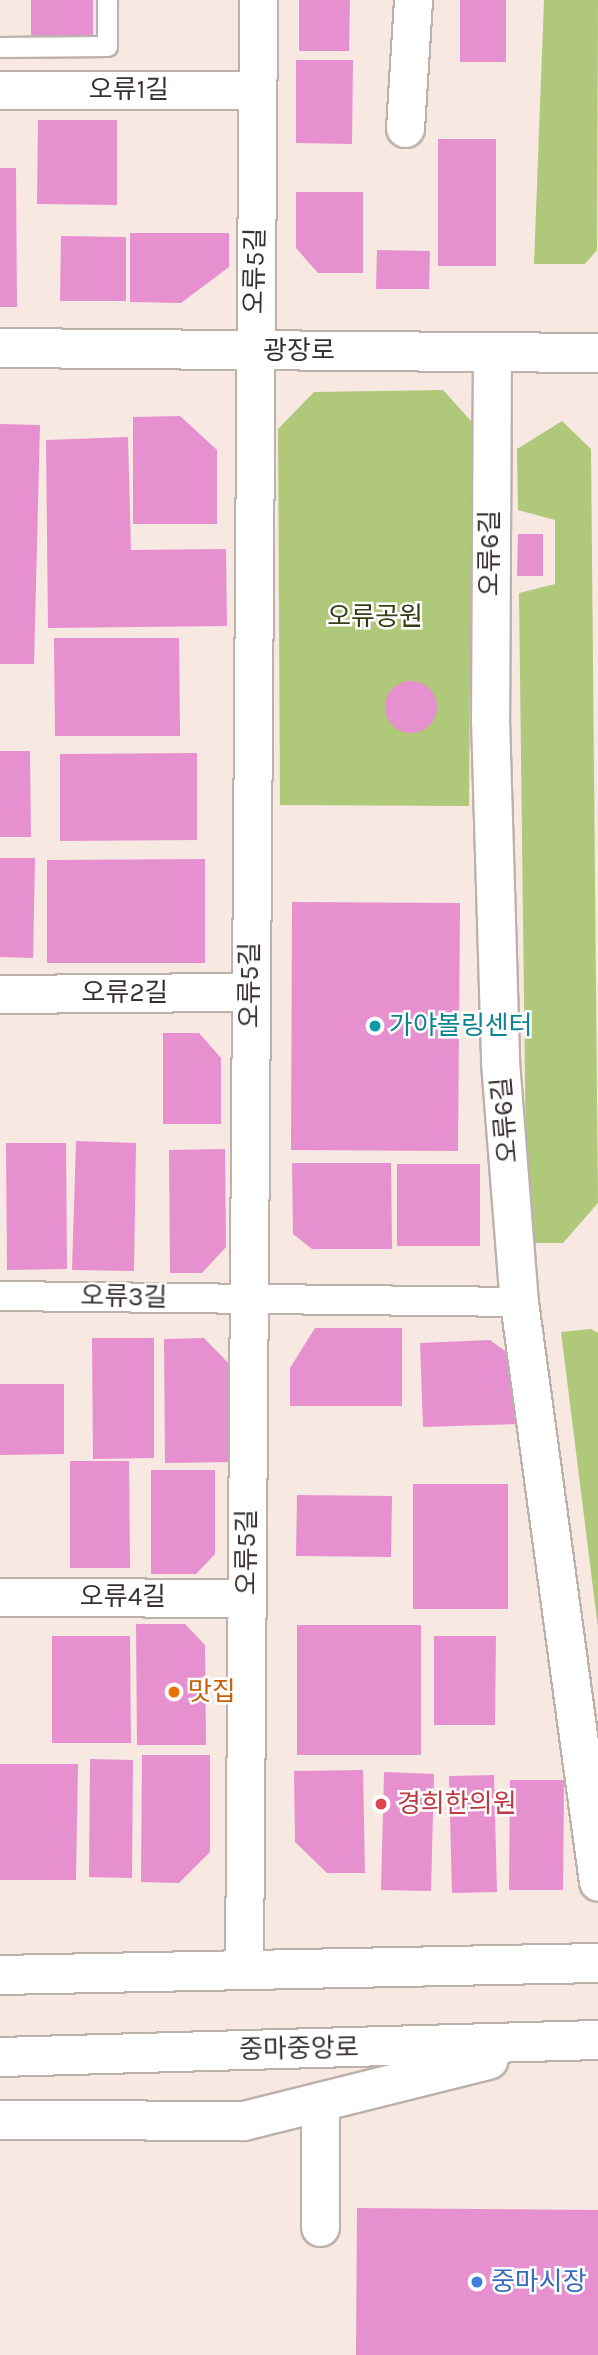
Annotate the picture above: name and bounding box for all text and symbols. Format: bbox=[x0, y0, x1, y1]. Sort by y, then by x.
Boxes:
street label: 오류1길 bbox=[89, 74, 169, 106]
street label: 오류5길 bbox=[239, 228, 271, 314]
street label: 광장로 bbox=[263, 335, 335, 367]
street label: 오류6길 bbox=[474, 510, 506, 596]
park label: 오류공원 bbox=[327, 601, 423, 633]
street label: 오류5길 bbox=[234, 942, 266, 1028]
street label: 오류2길 bbox=[82, 977, 168, 1009]
place label: 가야볼링센터 bbox=[389, 1010, 533, 1042]
marker: 가야볼링센터 bbox=[367, 1018, 383, 1034]
street label: 오류6길 bbox=[486, 1075, 524, 1165]
street label: 오류3길 bbox=[80, 1281, 168, 1313]
street label: 오류5길 bbox=[231, 1509, 263, 1595]
street label: 오류4길 bbox=[80, 1581, 166, 1613]
place label: 맛집 bbox=[188, 1676, 236, 1708]
marker: 맛집 bbox=[166, 1684, 182, 1700]
place label: 경희한의원 bbox=[397, 1788, 517, 1820]
marker: 경희한의원 bbox=[371, 1794, 391, 1814]
street label: 중마중앙로 bbox=[239, 2032, 359, 2066]
place label: 중마시장 bbox=[491, 2266, 587, 2298]
marker: 중마시장 bbox=[469, 2274, 485, 2290]

